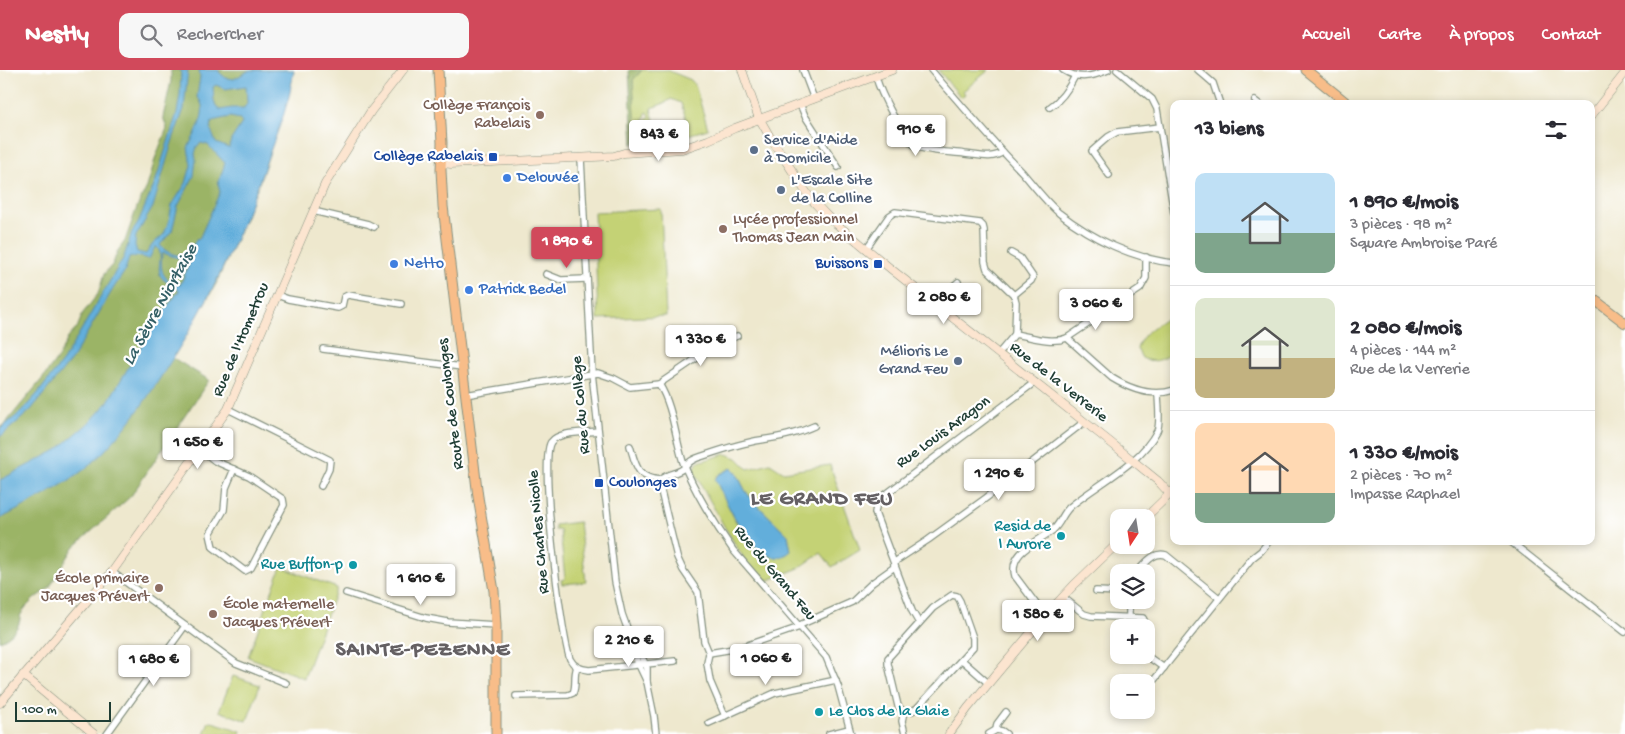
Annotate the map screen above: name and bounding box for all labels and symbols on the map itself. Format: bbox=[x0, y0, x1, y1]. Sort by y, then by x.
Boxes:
place label: Collège François Rabelais bbox=[423, 97, 531, 134]
marker: Collège François Rabelais bbox=[534, 109, 546, 121]
pin: 910 € bbox=[881, 114, 951, 157]
pin: 843 € bbox=[624, 119, 694, 162]
place label: Service d'Aide à Domicile bbox=[764, 132, 858, 169]
marker: Service d'Aide à Domicile bbox=[748, 144, 760, 156]
place label: Collège Rabelais bbox=[374, 148, 484, 167]
marker: Collège Rabelais bbox=[487, 151, 499, 163]
place label: Delouvée bbox=[516, 169, 579, 188]
marker: Delouvée bbox=[501, 172, 513, 184]
place label: L'Escale Site de la Colline bbox=[791, 172, 873, 209]
marker: L'Escale Site de la Colline bbox=[775, 184, 787, 196]
place label: Lycée professionnel Thomas Jean Main bbox=[732, 211, 858, 248]
marker: Lycée professionnel Thomas Jean Main bbox=[717, 223, 729, 235]
pin: 1 890 € bbox=[521, 226, 613, 269]
water label: La Sèvre Niortaise bbox=[119, 240, 203, 369]
place label: Netto bbox=[404, 255, 444, 274]
place label: Buissons bbox=[814, 255, 869, 274]
marker: Netto bbox=[388, 258, 400, 270]
marker: Buissons bbox=[872, 258, 884, 270]
street label: Rue de l'Hometrou bbox=[209, 280, 275, 400]
place label: Patrick Bedel bbox=[478, 281, 566, 300]
pin: 2 080 € bbox=[898, 282, 990, 325]
marker: Patrick Bedel bbox=[463, 284, 475, 296]
pin: 3 060 € bbox=[1050, 288, 1142, 331]
pin: 1 330 € bbox=[655, 324, 747, 367]
street label: Route de Coulonges bbox=[434, 337, 469, 470]
street label: Rue de la Verrerie bbox=[1005, 339, 1112, 428]
place label: Mélioris Le Grand Feu bbox=[879, 343, 949, 380]
street label: Rue du Collège bbox=[568, 354, 596, 455]
marker: Mélioris Le Grand Feu bbox=[952, 355, 964, 367]
street label: Rue Louis Aragon bbox=[893, 392, 995, 474]
pin: 1 650 € bbox=[152, 428, 244, 470]
pin: 1 290 € bbox=[953, 458, 1045, 501]
street label: Rue Charles Nicolle bbox=[525, 469, 555, 595]
place label: Coulonges bbox=[609, 474, 677, 493]
marker: Coulonges bbox=[593, 477, 605, 489]
district label: LE GRAND FEU bbox=[751, 488, 893, 513]
north arrow bbox=[1110, 509, 1155, 554]
place label: Resid de l Aurore bbox=[994, 518, 1052, 555]
street label: Rue du Grand Feu bbox=[729, 523, 820, 626]
marker: Resid de l Aurore bbox=[1055, 530, 1067, 542]
place label: Rue Buffon-p bbox=[261, 556, 343, 575]
marker: Rue Buffon-p bbox=[347, 559, 359, 571]
pin: 1 610 € bbox=[375, 564, 467, 606]
place label: École primaire Jacques Prévert bbox=[41, 570, 150, 607]
marker: École primaire Jacques Prévert bbox=[153, 582, 165, 594]
place label: École maternelle Jacques Prévert bbox=[223, 596, 335, 633]
pin: 1 580 € bbox=[992, 600, 1084, 642]
marker: École maternelle Jacques Prévert bbox=[207, 608, 219, 620]
pin: 2 210 € bbox=[583, 626, 675, 668]
district label: SAINTE-PEZENNE bbox=[336, 639, 511, 664]
pin: 1 680 € bbox=[108, 644, 200, 687]
pin: 1 060 € bbox=[720, 644, 812, 686]
scale bar bbox=[15, 699, 111, 722]
place label: Le Clos de la Glaie bbox=[829, 703, 950, 722]
marker: Le Clos de la Glaie bbox=[813, 706, 825, 718]

